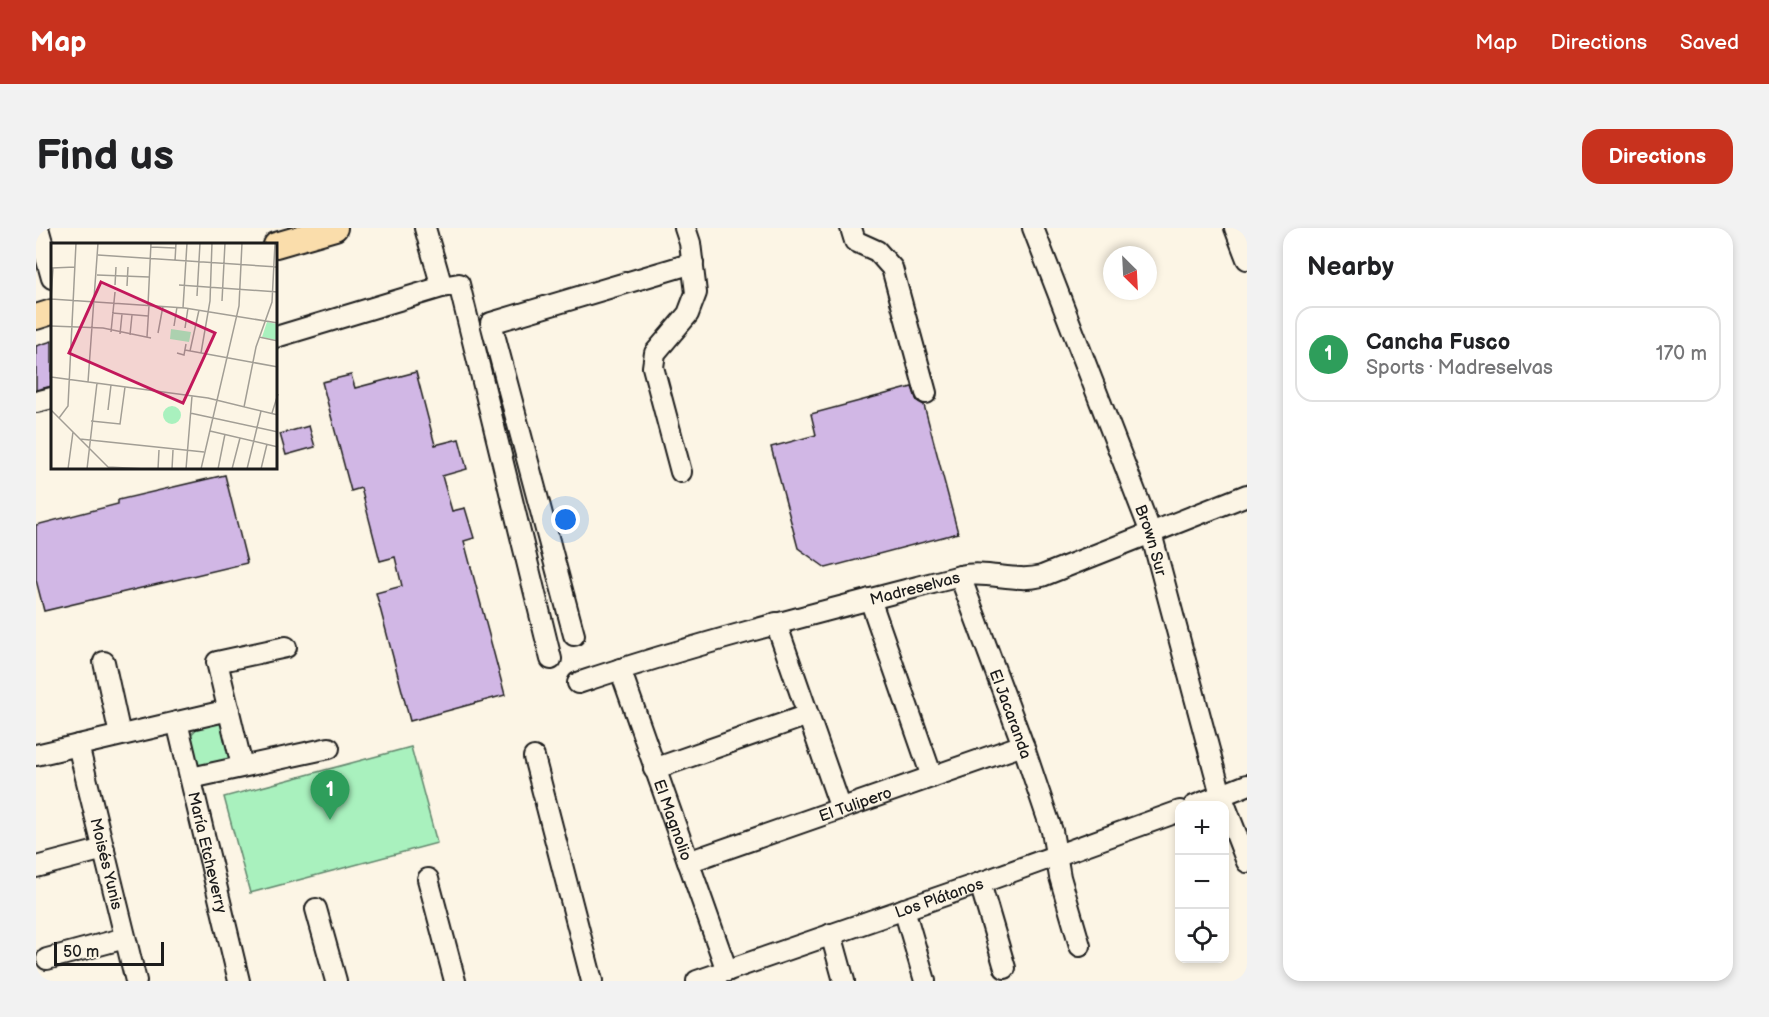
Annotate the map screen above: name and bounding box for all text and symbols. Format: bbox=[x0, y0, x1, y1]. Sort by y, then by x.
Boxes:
text: Map bbox=[30, 26, 86, 59]
text: Map bbox=[1475, 30, 1518, 55]
text: Directions bbox=[1551, 30, 1647, 55]
text: Saved bbox=[1680, 30, 1739, 55]
button: Directions bbox=[1582, 129, 1733, 184]
text: Find us bbox=[36, 131, 174, 182]
inset map bbox=[51, 243, 278, 470]
north arrow bbox=[1103, 246, 1157, 300]
text: Nearby bbox=[1307, 252, 1394, 283]
text: Cancha Fusco bbox=[1366, 329, 1510, 356]
text: 1 bbox=[1324, 342, 1333, 366]
text: 170 m bbox=[1656, 342, 1707, 366]
text: Sports · Madreselvas bbox=[1366, 356, 1553, 380]
street label: Brown Sur bbox=[1130, 502, 1170, 578]
your location bbox=[551, 505, 580, 534]
street label: Madreselvas bbox=[868, 568, 962, 610]
street label: El Jacaranda bbox=[985, 667, 1035, 761]
pin: 1 bbox=[310, 770, 350, 820]
street label: El Magnolio bbox=[649, 777, 695, 864]
street label: El Tulipero bbox=[817, 784, 895, 827]
street label: María Etcheverry bbox=[183, 790, 231, 916]
map controls bbox=[1175, 801, 1229, 963]
button: + bbox=[1175, 801, 1229, 855]
street label: Moisés Yunis bbox=[85, 816, 126, 912]
button: − bbox=[1175, 855, 1229, 909]
street label: Los Plátanos bbox=[893, 875, 986, 923]
button: locate bbox=[1175, 909, 1229, 963]
scale bar bbox=[54, 939, 164, 966]
text: 50 m bbox=[63, 943, 99, 962]

